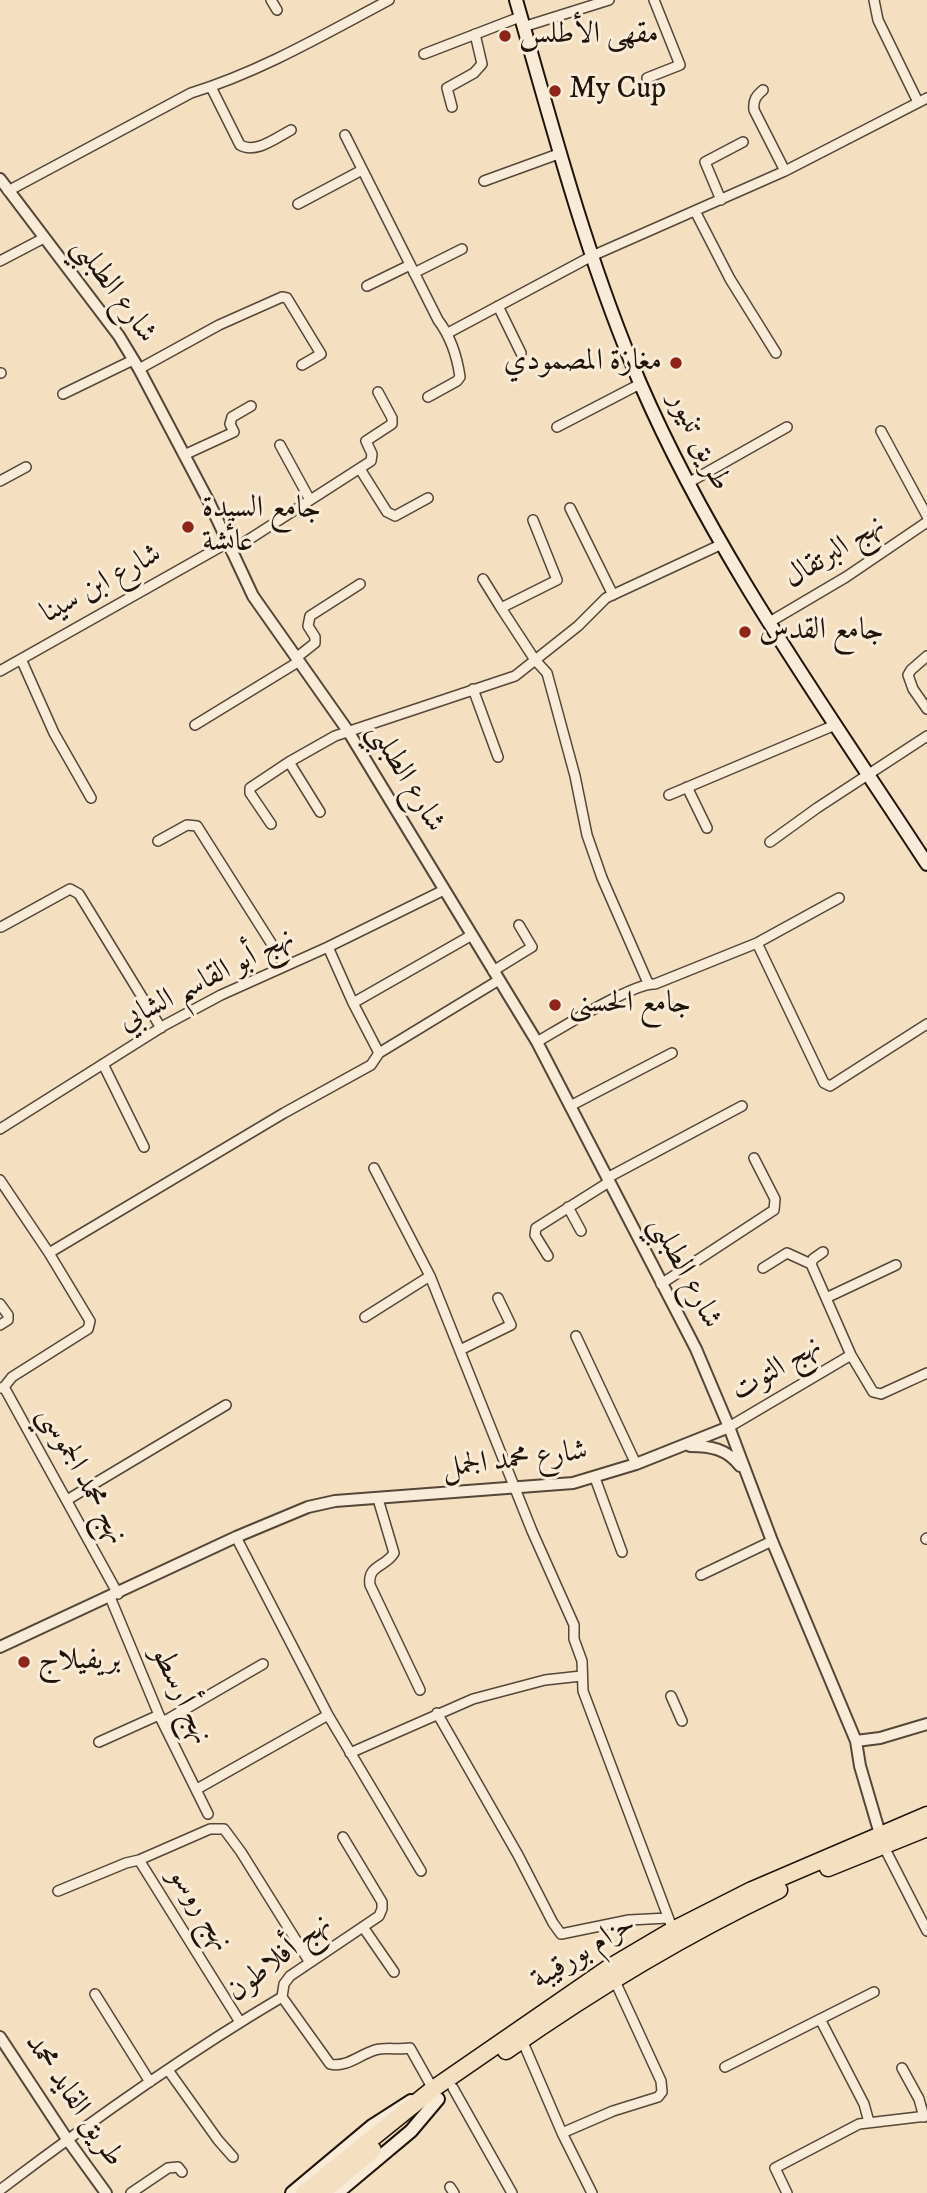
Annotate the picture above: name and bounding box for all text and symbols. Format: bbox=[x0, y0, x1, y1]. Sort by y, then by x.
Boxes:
place label: مقهى الأطلس bbox=[519, 18, 659, 54]
marker: مقهى الأطلس bbox=[497, 28, 513, 44]
place label: My Cup bbox=[569, 73, 666, 109]
marker: My Cup bbox=[547, 83, 563, 99]
street label: شارع الطبلبي bbox=[63, 231, 163, 351]
place label: مغازة المصمودي bbox=[504, 345, 662, 381]
marker: مغازة المصمودي bbox=[668, 355, 684, 371]
street label: طريق تنيور bbox=[659, 387, 737, 497]
place label: جامع السيدة عائشة bbox=[202, 492, 321, 562]
street label: نهج البرتقال bbox=[778, 508, 892, 598]
marker: جامع السيدة عائشة bbox=[180, 519, 196, 535]
street label: شارع ابن سينا bbox=[35, 537, 169, 633]
place label: جامع القدس bbox=[759, 614, 884, 650]
marker: جامع القدس bbox=[737, 624, 753, 640]
street label: شارع الطبلبي bbox=[358, 716, 452, 840]
street label: نهج أبو القاسم الشابي bbox=[113, 921, 301, 1041]
place label: جامع الحسنى bbox=[569, 987, 691, 1023]
marker: جامع الحسنى bbox=[547, 997, 563, 1013]
street label: شارع الطبلبي bbox=[639, 1211, 729, 1335]
street label: نهج التوت bbox=[725, 1329, 829, 1411]
street label: نهج محمد الجموسي bbox=[28, 1401, 134, 1551]
street label: شارع محمد الجمل bbox=[440, 1434, 590, 1488]
street label: نهج أرسطو bbox=[142, 1641, 218, 1751]
place label: بريفيلاج bbox=[38, 1644, 121, 1680]
marker: بريفيلاج bbox=[16, 1654, 32, 1670]
street label: نهج روسو bbox=[159, 1861, 239, 1959]
street label: نهج أفلاطون bbox=[221, 1907, 339, 2011]
street label: حزام بورقيبة bbox=[525, 1907, 643, 1999]
street label: طريق القايد محمد bbox=[15, 2027, 131, 2175]

